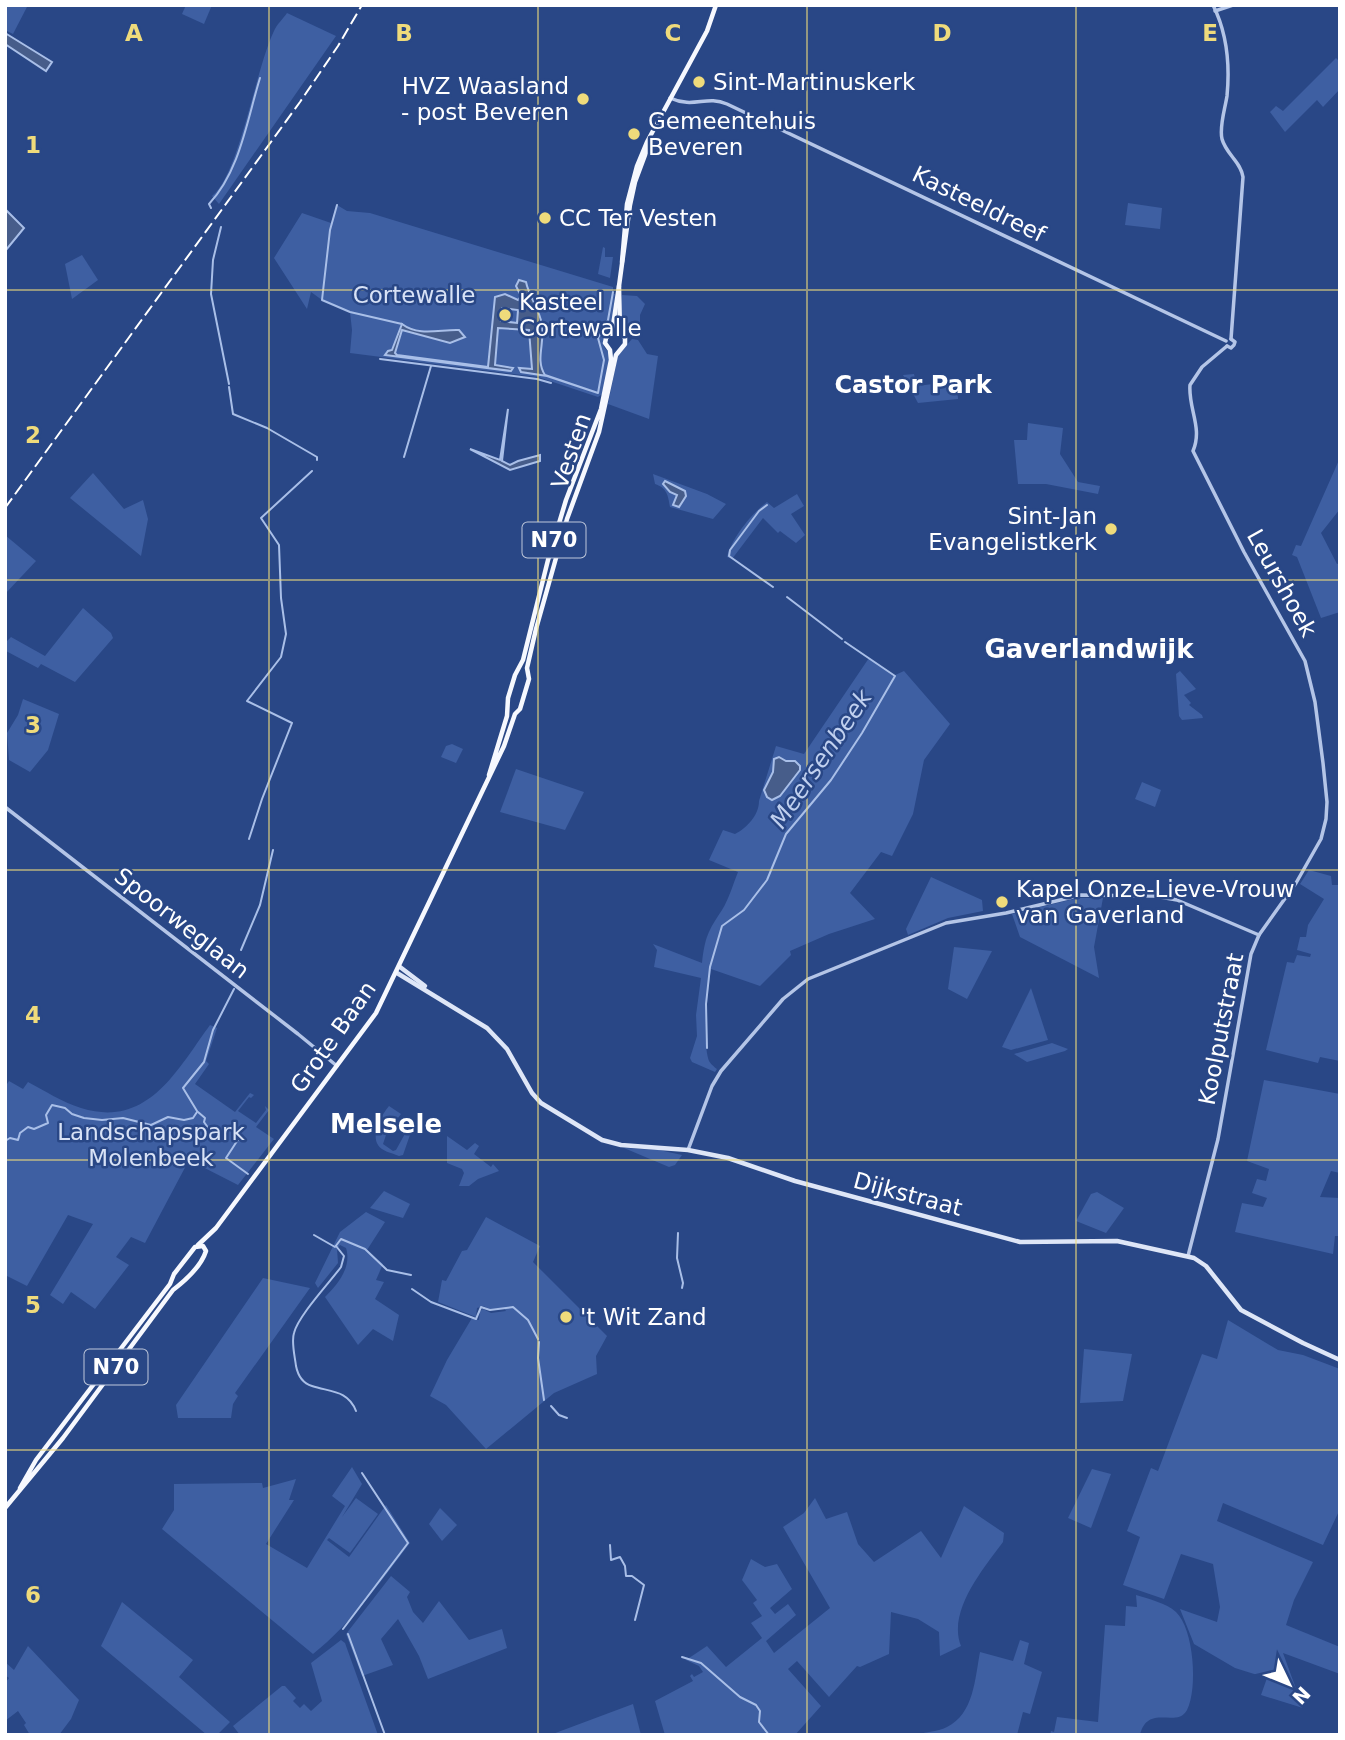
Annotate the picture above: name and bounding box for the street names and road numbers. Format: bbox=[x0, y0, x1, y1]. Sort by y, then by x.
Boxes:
street label: Kasteeldreef bbox=[908, 161, 1050, 248]
street label: Vesten bbox=[546, 410, 596, 492]
road number: N70 bbox=[522, 522, 586, 558]
street label: Leurshoek bbox=[1242, 525, 1322, 642]
street label: Spoorweglaan bbox=[110, 862, 254, 984]
street label: Koolputstraat bbox=[1194, 951, 1248, 1107]
street label: Grote Baan bbox=[285, 976, 381, 1098]
street label: Dijkstraat bbox=[851, 1167, 965, 1221]
road number: N70 bbox=[85, 1350, 148, 1384]

